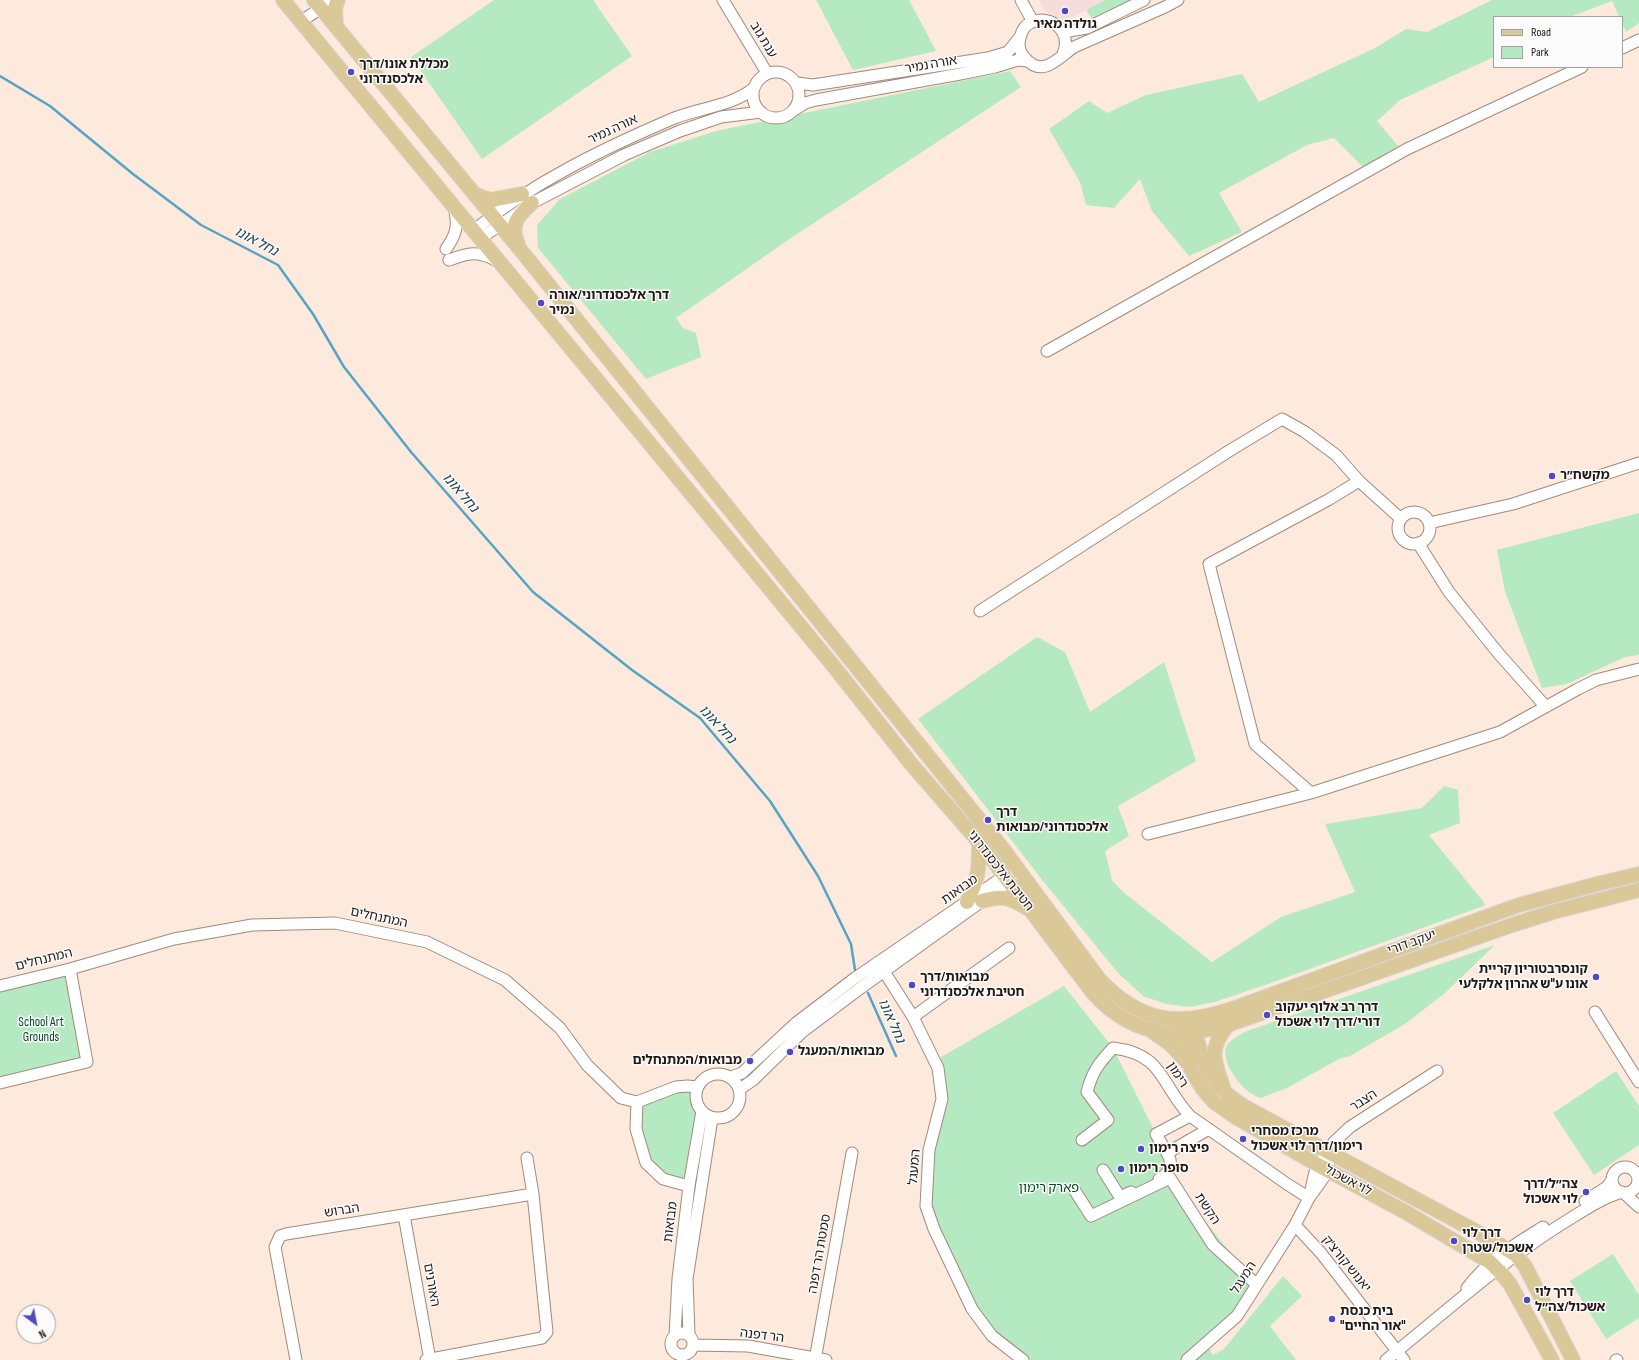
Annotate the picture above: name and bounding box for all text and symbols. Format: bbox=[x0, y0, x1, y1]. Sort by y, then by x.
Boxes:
marker: גולדה מאיר bbox=[1060, 6, 1070, 16]
legend bbox=[1493, 16, 1623, 68]
place label: גולדה מאיר bbox=[1033, 17, 1097, 33]
street label: ענת גוב bbox=[746, 19, 780, 61]
text: Road bbox=[1531, 25, 1551, 40]
text: Park bbox=[1531, 45, 1549, 60]
street label: אורה נמיר bbox=[904, 53, 958, 77]
place label: מכללת אונו/דרך אלכסנדרוני bbox=[359, 57, 449, 88]
marker: מכללת אונו/דרך אלכסנדרוני bbox=[346, 67, 356, 77]
street label: אורה נמיר bbox=[586, 112, 640, 148]
water label: נחל אונו bbox=[231, 224, 281, 260]
place label: דרך אלכסנדרוני/אורה נמיר bbox=[549, 288, 669, 319]
marker: דרך אלכסנדרוני/אורה נמיר bbox=[536, 298, 546, 308]
place label: מקשח״ר bbox=[1560, 468, 1610, 484]
water label: נחל אונו bbox=[438, 470, 482, 516]
marker: מקשח״ר bbox=[1547, 471, 1557, 481]
water label: נחל אונו bbox=[695, 702, 739, 748]
place label: דרך אלכסנדרוני/מבואות bbox=[996, 805, 1108, 836]
marker: דרך אלכסנדרוני/מבואות bbox=[983, 815, 993, 825]
street label: חטיבת אלכסנדרוני bbox=[964, 827, 1036, 915]
street label: מבואות bbox=[939, 872, 981, 908]
street label: המתנחלים bbox=[349, 904, 409, 932]
street label: יעקב דורי bbox=[1386, 927, 1438, 959]
street label: המתנחלים bbox=[14, 945, 74, 975]
place label: קונסרבטוריון קריית אונו ע"ש אהרון אלקלעי bbox=[1459, 962, 1588, 993]
place label: מבואות/דרך חטיבת אלכסנדרוני bbox=[920, 970, 1024, 1001]
marker: קונסרבטוריון קריית אונו ע"ש אהרון אלקלעי bbox=[1591, 972, 1601, 982]
marker: מבואות/דרך חטיבת אלכסנדרוני bbox=[907, 980, 917, 990]
water label: נחל אונו bbox=[874, 996, 908, 1046]
place label: דרך רב אלוף יעקוב דורי/דרך לוי אשכול bbox=[1275, 1000, 1380, 1031]
marker: דרך רב אלוף יעקוב דורי/דרך לוי אשכול bbox=[1262, 1010, 1272, 1020]
park label: School Art Grounds bbox=[18, 1015, 64, 1046]
place label: מבואות/המעגל bbox=[798, 1044, 884, 1060]
marker: מבואות/המעגל bbox=[785, 1047, 795, 1057]
place label: מבואות/המתנחלים bbox=[632, 1053, 742, 1069]
marker: מבואות/המתנחלים bbox=[745, 1056, 755, 1066]
street label: רימון bbox=[1163, 1059, 1191, 1091]
street label: הצבר bbox=[1348, 1087, 1380, 1115]
place label: מרכז מסחרי רימון/דרך לוי אשכול bbox=[1251, 1124, 1363, 1155]
marker: מרכז מסחרי רימון/דרך לוי אשכול bbox=[1238, 1134, 1248, 1144]
place label: פיצה רימון bbox=[1149, 1141, 1209, 1157]
marker: פיצה רימון bbox=[1136, 1144, 1146, 1154]
street label: המעגל bbox=[906, 1148, 924, 1186]
place label: סופר רימון bbox=[1129, 1161, 1189, 1177]
street label: לוי אשכול bbox=[1322, 1162, 1374, 1200]
marker: סופר רימון bbox=[1116, 1164, 1126, 1174]
place label: צה״ל/דרך לוי אשכול bbox=[1523, 1177, 1578, 1208]
park label: פארק רימון bbox=[1019, 1181, 1079, 1197]
marker: צה״ל/דרך לוי אשכול bbox=[1581, 1187, 1591, 1197]
street label: הקשת bbox=[1191, 1190, 1223, 1228]
street label: הברוש bbox=[323, 1201, 361, 1221]
street label: מבואות bbox=[661, 1201, 681, 1243]
street label: סמטת הר דפנה bbox=[805, 1213, 835, 1295]
place label: דרך לוי אשכול/שטרן bbox=[1462, 1226, 1533, 1257]
street label: יאנוש קורצ'ק bbox=[1318, 1232, 1374, 1296]
marker: דרך לוי אשכול/שטרן bbox=[1449, 1236, 1459, 1246]
street label: המעגל bbox=[1228, 1259, 1260, 1297]
street label: האורנים bbox=[419, 1262, 443, 1308]
place label: דרך לוי אשכול/צה״ל bbox=[1535, 1285, 1605, 1316]
marker: דרך לוי אשכול/צה״ל bbox=[1522, 1295, 1532, 1305]
north arrow bbox=[16, 1304, 56, 1344]
place label: בית כנסת "אור החיים" bbox=[1340, 1304, 1406, 1335]
marker: בית כנסת "אור החיים" bbox=[1327, 1314, 1337, 1324]
street label: הר דפנה bbox=[739, 1326, 785, 1346]
text: N bbox=[36, 1327, 48, 1341]

